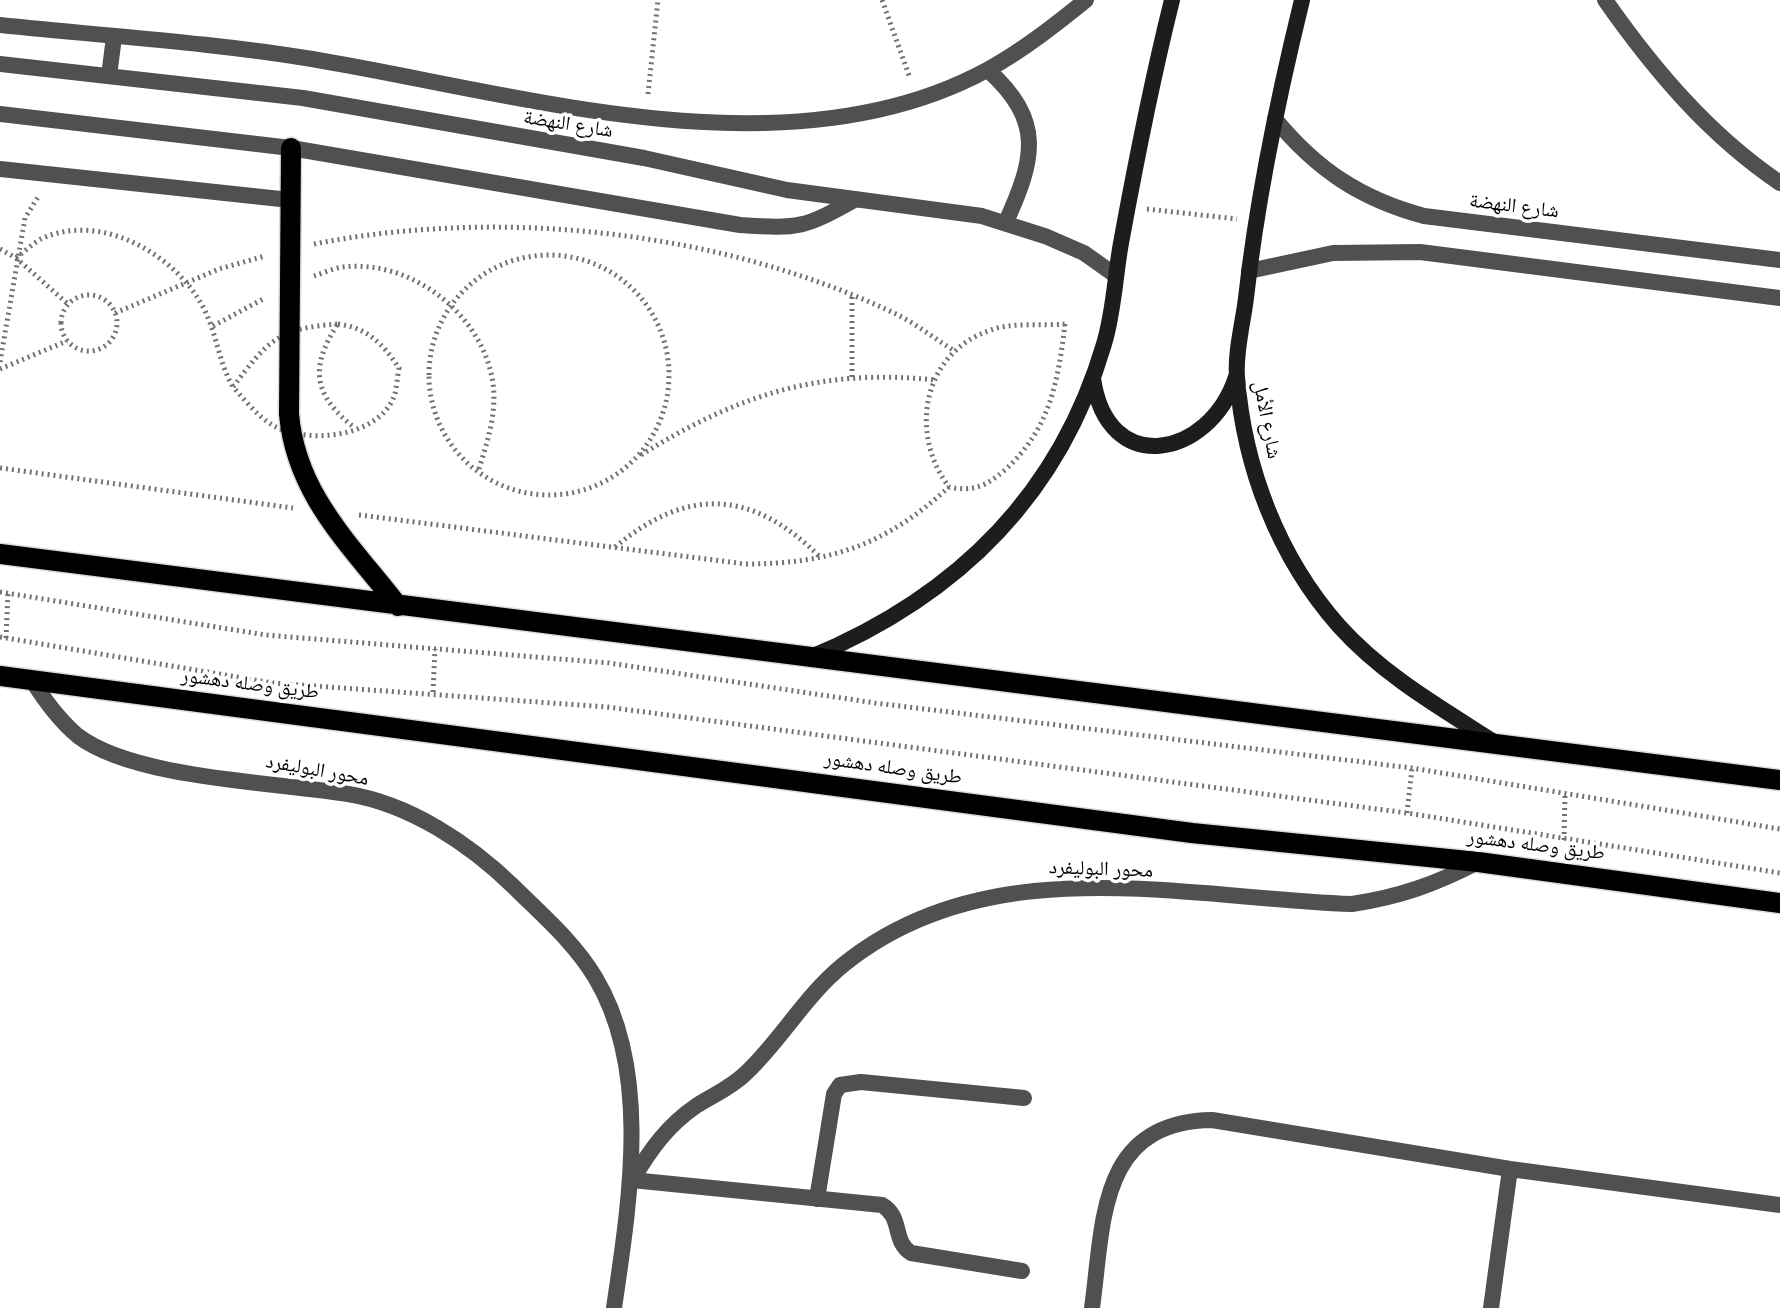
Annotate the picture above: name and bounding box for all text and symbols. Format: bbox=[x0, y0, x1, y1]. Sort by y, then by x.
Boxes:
street label: شارع النهضة bbox=[522, 106, 614, 144]
street label: شارع النهضة bbox=[1468, 190, 1560, 224]
street label: شارع الأمل bbox=[1247, 379, 1285, 461]
street label: طريق وصله دهشور bbox=[180, 665, 320, 705]
street label: طريق وصله دهشور bbox=[823, 747, 963, 791]
street label: محور البوليفرد bbox=[264, 750, 370, 792]
street label: طريق وصله دهشور bbox=[1466, 826, 1606, 866]
street label: محور البوليفرد bbox=[1049, 856, 1153, 884]

